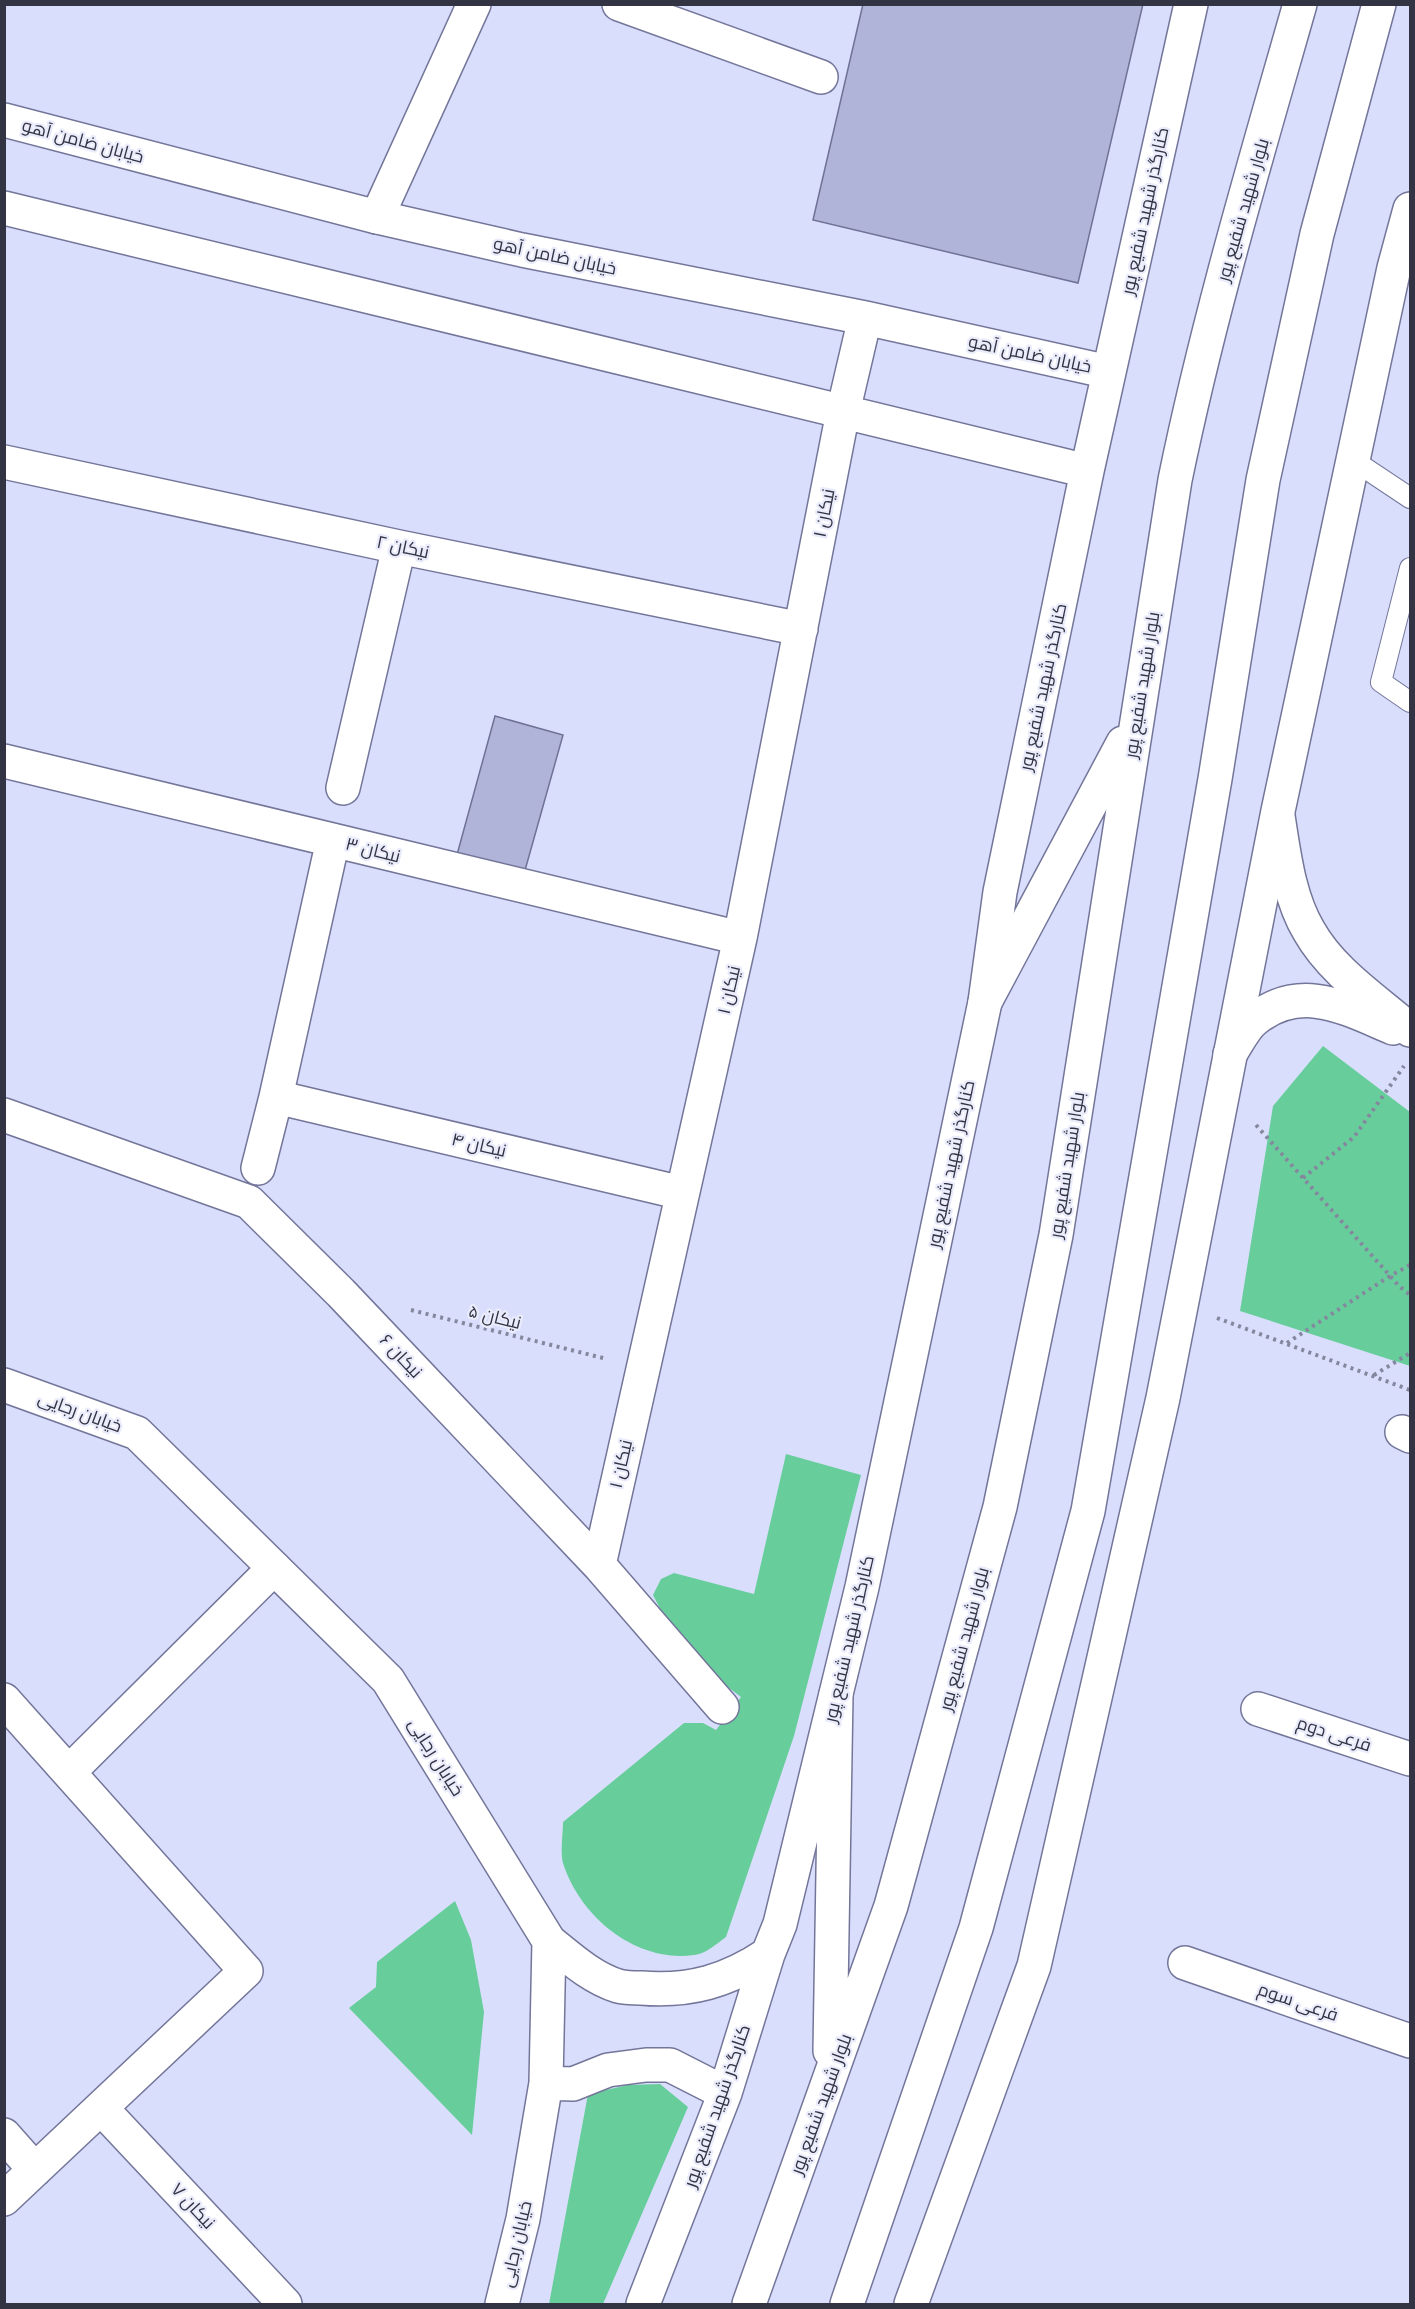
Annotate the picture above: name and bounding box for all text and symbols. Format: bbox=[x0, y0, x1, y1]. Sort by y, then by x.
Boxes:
street label: خیابان ضامن آهو bbox=[20, 114, 146, 168]
street label: کنارگذر شهید شفیع پور bbox=[1116, 125, 1175, 298]
street label: بلوار شهید شفیع پور bbox=[1212, 136, 1275, 285]
street label: خیابان ضامن آهو bbox=[491, 232, 619, 280]
street label: خیابان ضامن آهو bbox=[966, 330, 1094, 378]
street label: نیکان ۱ bbox=[809, 487, 839, 539]
street label: نیکان ۲ bbox=[375, 531, 431, 563]
street label: کنارگذر شهید شفیع پور bbox=[1014, 601, 1073, 774]
street label: بلوار شهید شفیع پور bbox=[1119, 610, 1165, 761]
street label: نیکان ۳ bbox=[343, 833, 403, 867]
street label: نیکان ۱ bbox=[713, 964, 745, 1016]
street label: کنارگذر شهید شفیع پور bbox=[922, 1078, 981, 1251]
street label: بلوار شهید شفیع پور bbox=[1044, 1090, 1090, 1241]
street label: نیکان ۴ bbox=[449, 1128, 509, 1162]
street label: نیکان ۵ bbox=[466, 1300, 524, 1334]
street label: نیکان ۶ bbox=[375, 1329, 427, 1383]
street label: خیابان رجایی bbox=[35, 1387, 125, 1437]
street label: نیکان ۱ bbox=[605, 1438, 637, 1490]
street label: کنارگذر شهید شفیع پور bbox=[819, 1553, 880, 1726]
street label: بلوار شهید شفیع پور bbox=[934, 1565, 995, 1715]
street label: فرعی دوم bbox=[1294, 1712, 1374, 1757]
street label: خیابان رجایی bbox=[403, 1714, 469, 1800]
street label: فرعی سوم bbox=[1254, 1978, 1341, 2027]
street label: کنارگذر شهید شفیع پور bbox=[678, 2022, 756, 2192]
street label: بلوار شهید شفیع پور bbox=[785, 2031, 858, 2179]
street label: نیکان ۷ bbox=[166, 2178, 220, 2234]
street label: خیابان رجایی bbox=[495, 2199, 537, 2289]

